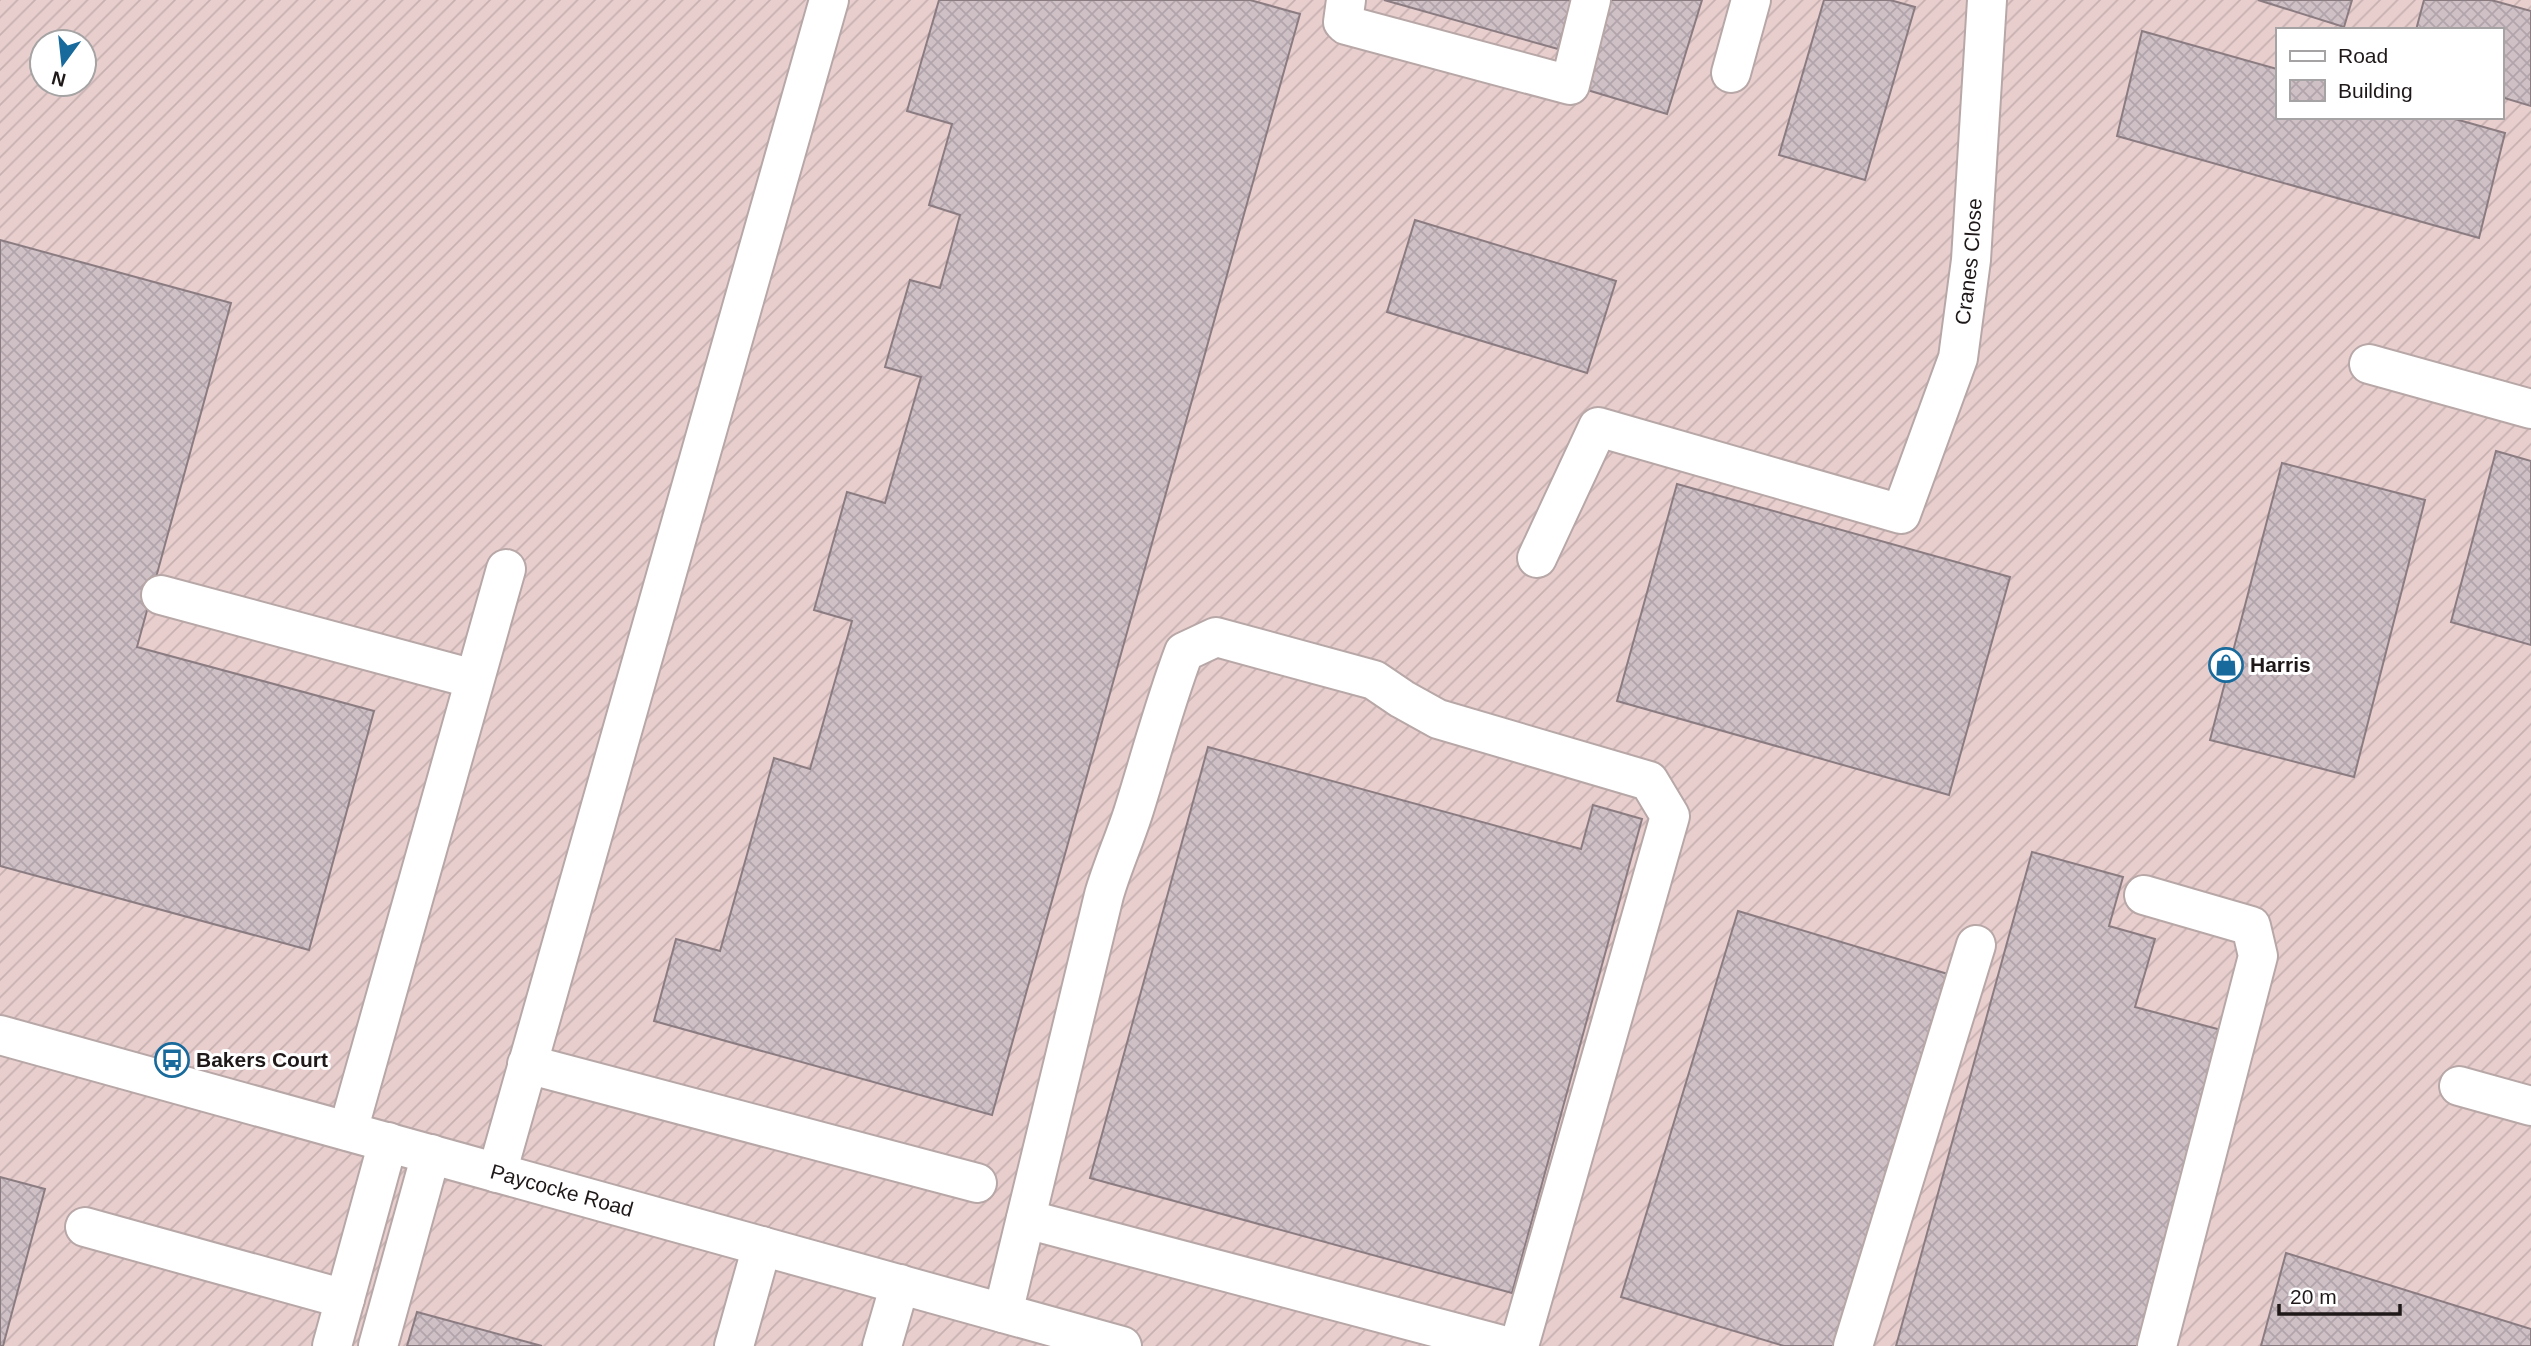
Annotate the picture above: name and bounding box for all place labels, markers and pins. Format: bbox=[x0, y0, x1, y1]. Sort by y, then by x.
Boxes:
shop icon: Harris bbox=[2207, 646, 2245, 684]
place label: Harris bbox=[2250, 653, 2311, 676]
bus stop icon: Bakers Court bbox=[153, 1041, 191, 1079]
place label: Bakers Court bbox=[196, 1048, 328, 1071]

